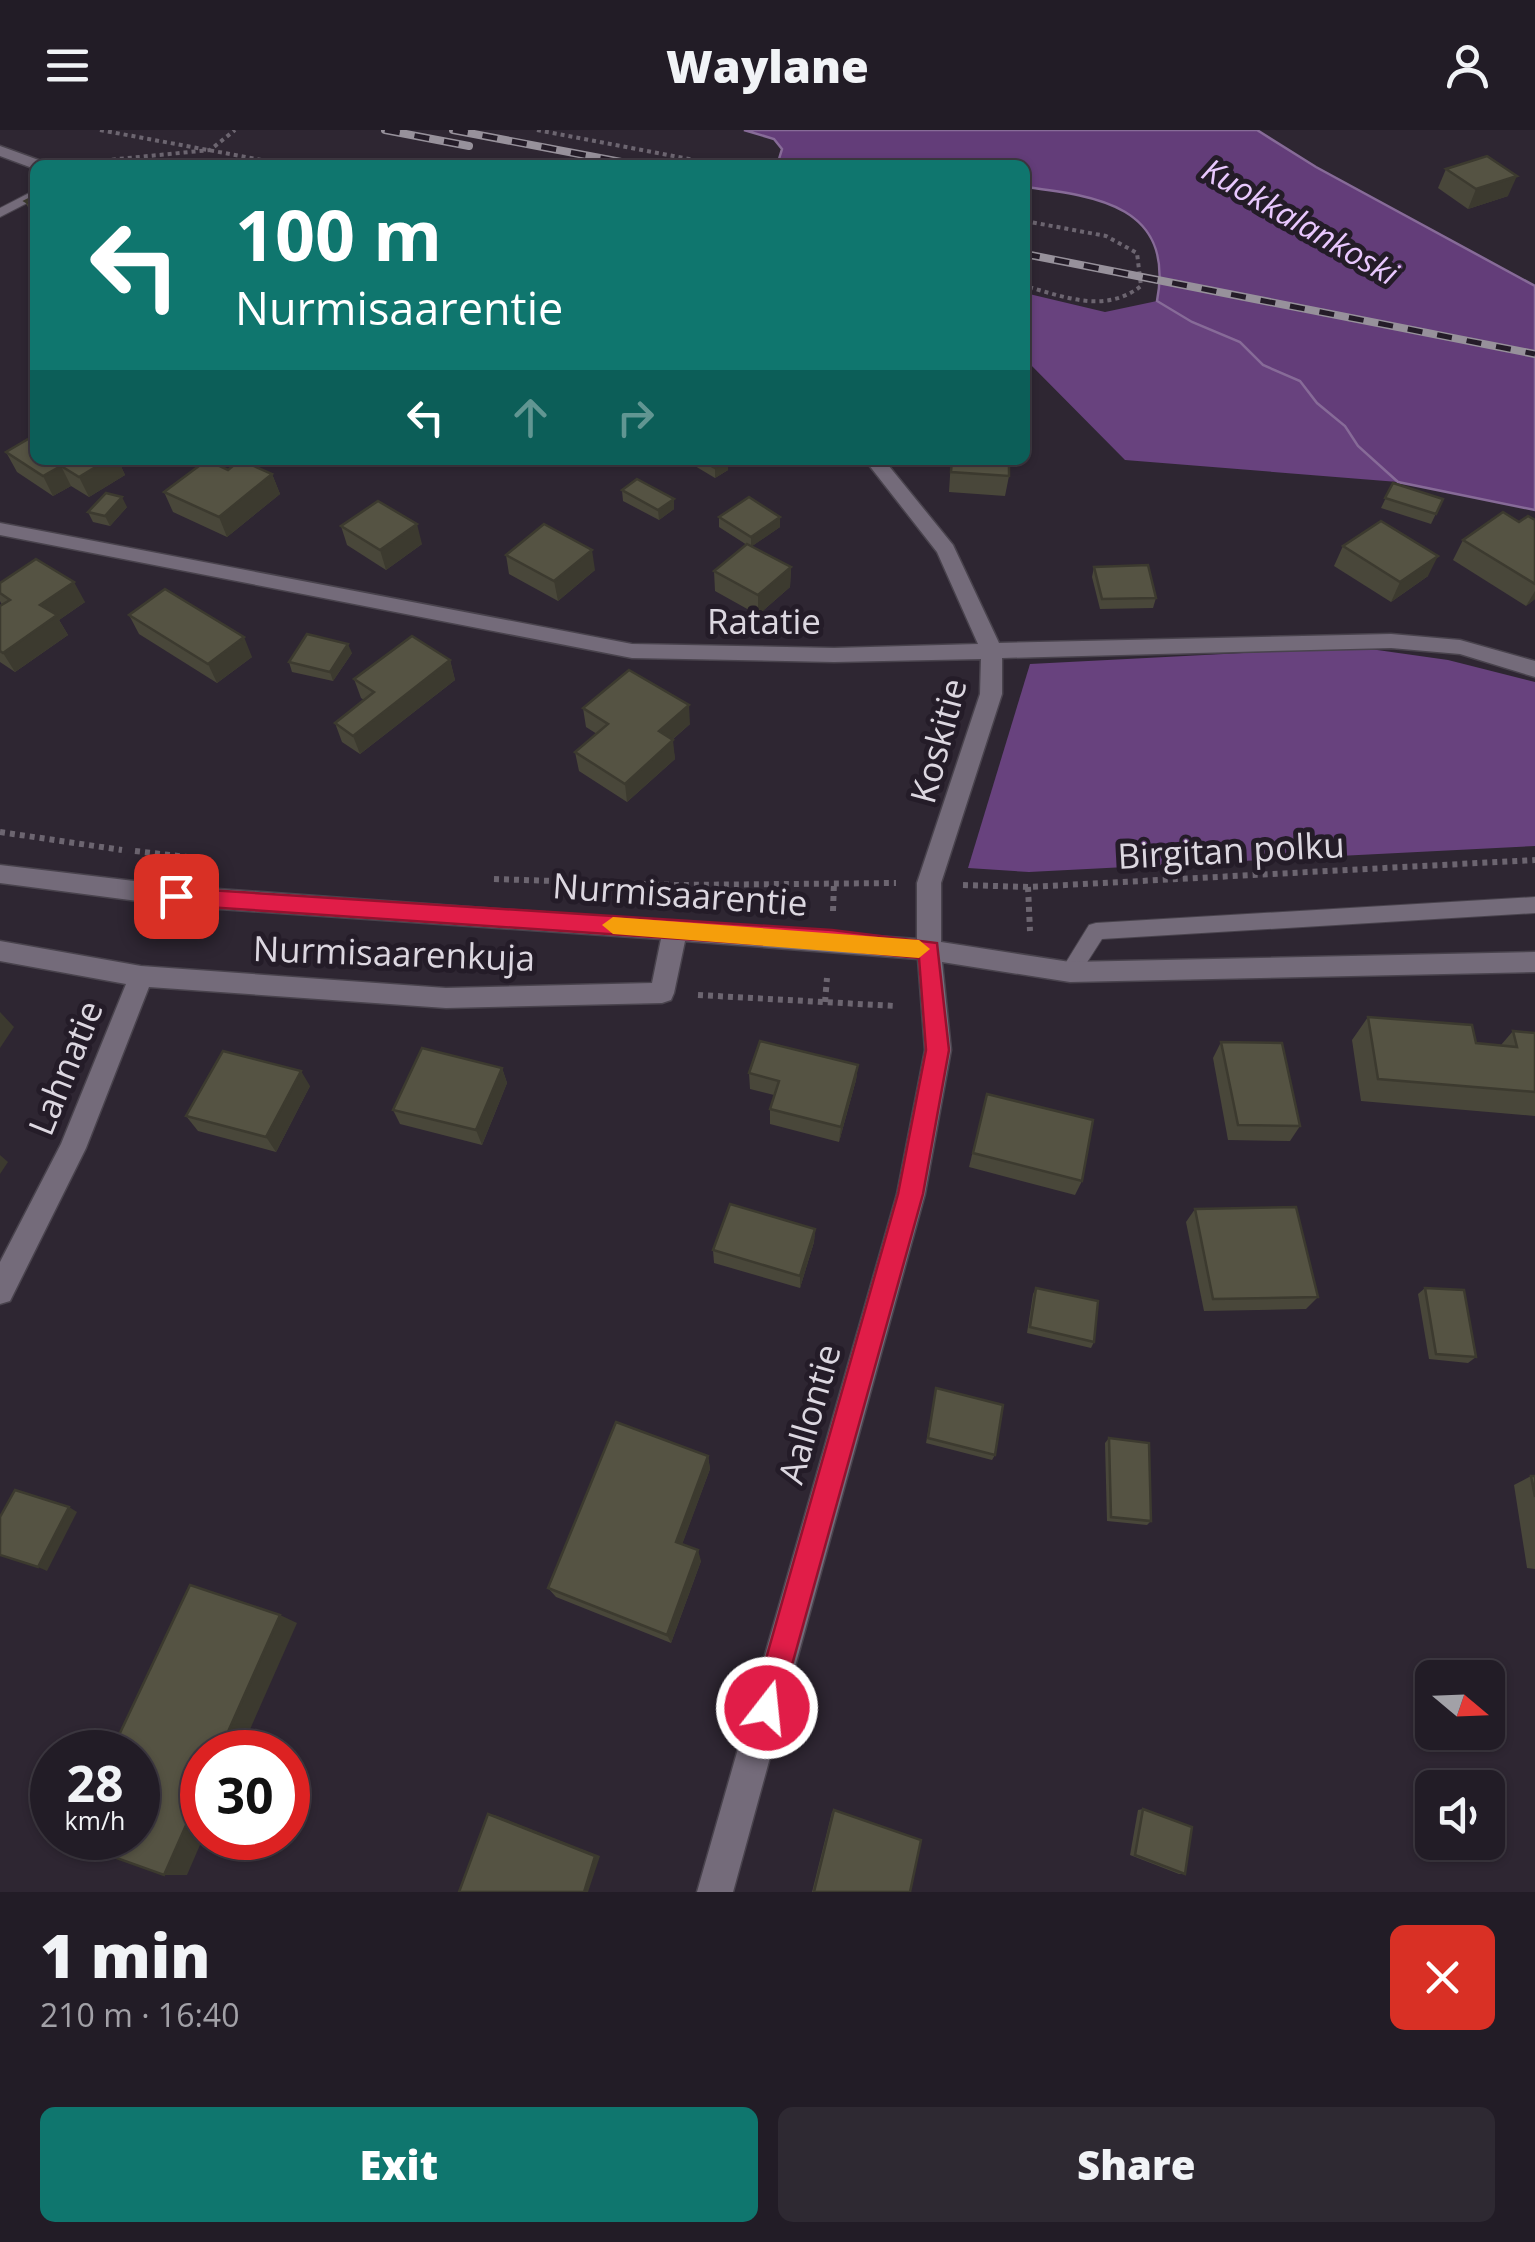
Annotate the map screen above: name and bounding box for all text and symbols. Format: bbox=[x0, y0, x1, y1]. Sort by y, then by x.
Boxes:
text: Waylane bbox=[666, 35, 869, 96]
icon: menu bbox=[40, 38, 95, 93]
icon: person bbox=[1440, 38, 1495, 93]
water label: Kuokkalankoski bbox=[1195, 147, 1407, 295]
text: 100 m bbox=[235, 186, 442, 282]
icon: left bbox=[70, 200, 200, 330]
text: Nurmisaarentie bbox=[235, 277, 563, 338]
icon: left bbox=[398, 390, 453, 445]
icon: ahead bbox=[503, 390, 558, 445]
icon: right bbox=[608, 390, 663, 445]
street label: Ratatie bbox=[707, 597, 821, 644]
street label: Koskitie bbox=[898, 673, 977, 808]
street label: Birgitan polku bbox=[1116, 820, 1346, 879]
pin bbox=[134, 854, 219, 939]
street label: Nurmisaarentie bbox=[551, 861, 809, 926]
icon: arrive bbox=[149, 869, 204, 924]
street label: Nurmisaarenkuja bbox=[252, 924, 536, 981]
street label: Lahnatie bbox=[16, 993, 113, 1142]
street label: Aallontie bbox=[766, 1339, 851, 1489]
position arrow bbox=[715, 1656, 819, 1760]
north arrow bbox=[1415, 1660, 1505, 1750]
map controls bbox=[1415, 1660, 1505, 1860]
speed limit sign: 30 bbox=[180, 1730, 310, 1860]
text: 28 bbox=[66, 1749, 124, 1817]
button: sound bbox=[1415, 1770, 1505, 1860]
text: km/h bbox=[65, 1803, 125, 1837]
text: 1 min bbox=[40, 1914, 210, 1996]
button: close bbox=[1390, 1925, 1495, 2030]
text: 210 m · 16:40 bbox=[40, 1993, 239, 2036]
button: Exit bbox=[40, 2107, 758, 2222]
button: Share bbox=[778, 2107, 1495, 2222]

